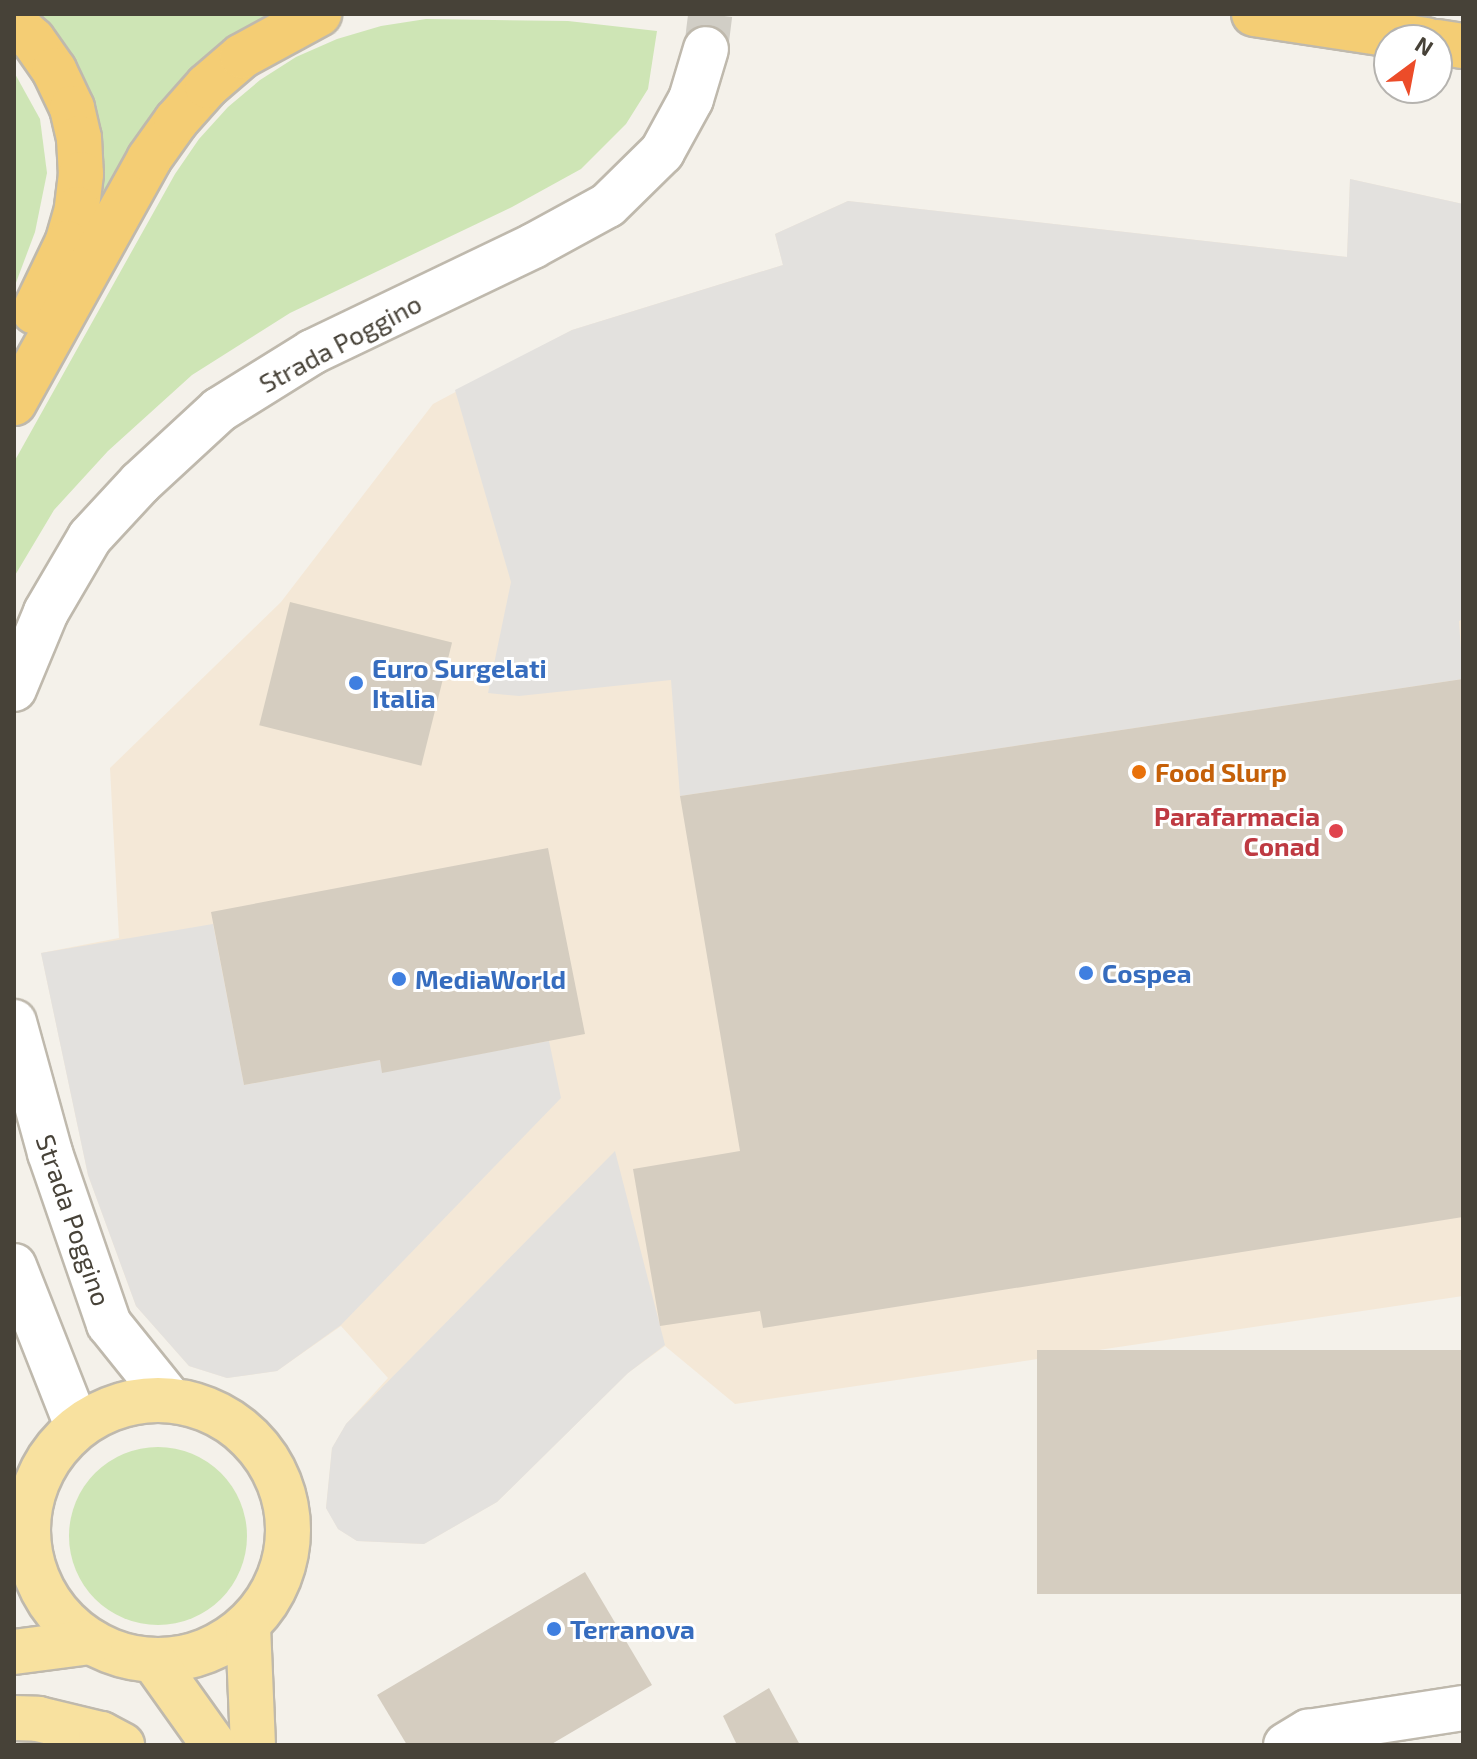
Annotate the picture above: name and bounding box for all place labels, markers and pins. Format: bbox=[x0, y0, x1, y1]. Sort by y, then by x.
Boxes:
place label: Euro Surgelati Italia bbox=[372, 652, 547, 714]
marker: Euro Surgelati Italia bbox=[347, 674, 365, 692]
place label: Food Slurp bbox=[1155, 756, 1287, 788]
marker: Food Slurp bbox=[1130, 763, 1148, 781]
place label: Parafarmacia Conad bbox=[1154, 800, 1320, 862]
marker: Parafarmacia Conad bbox=[1327, 822, 1345, 840]
place label: Cospea bbox=[1102, 957, 1192, 989]
place label: MediaWorld bbox=[415, 963, 566, 995]
marker: Cospea bbox=[1077, 964, 1095, 982]
marker: MediaWorld bbox=[390, 970, 408, 988]
place label: Terranova bbox=[570, 1613, 695, 1645]
marker: Terranova bbox=[545, 1620, 563, 1638]

